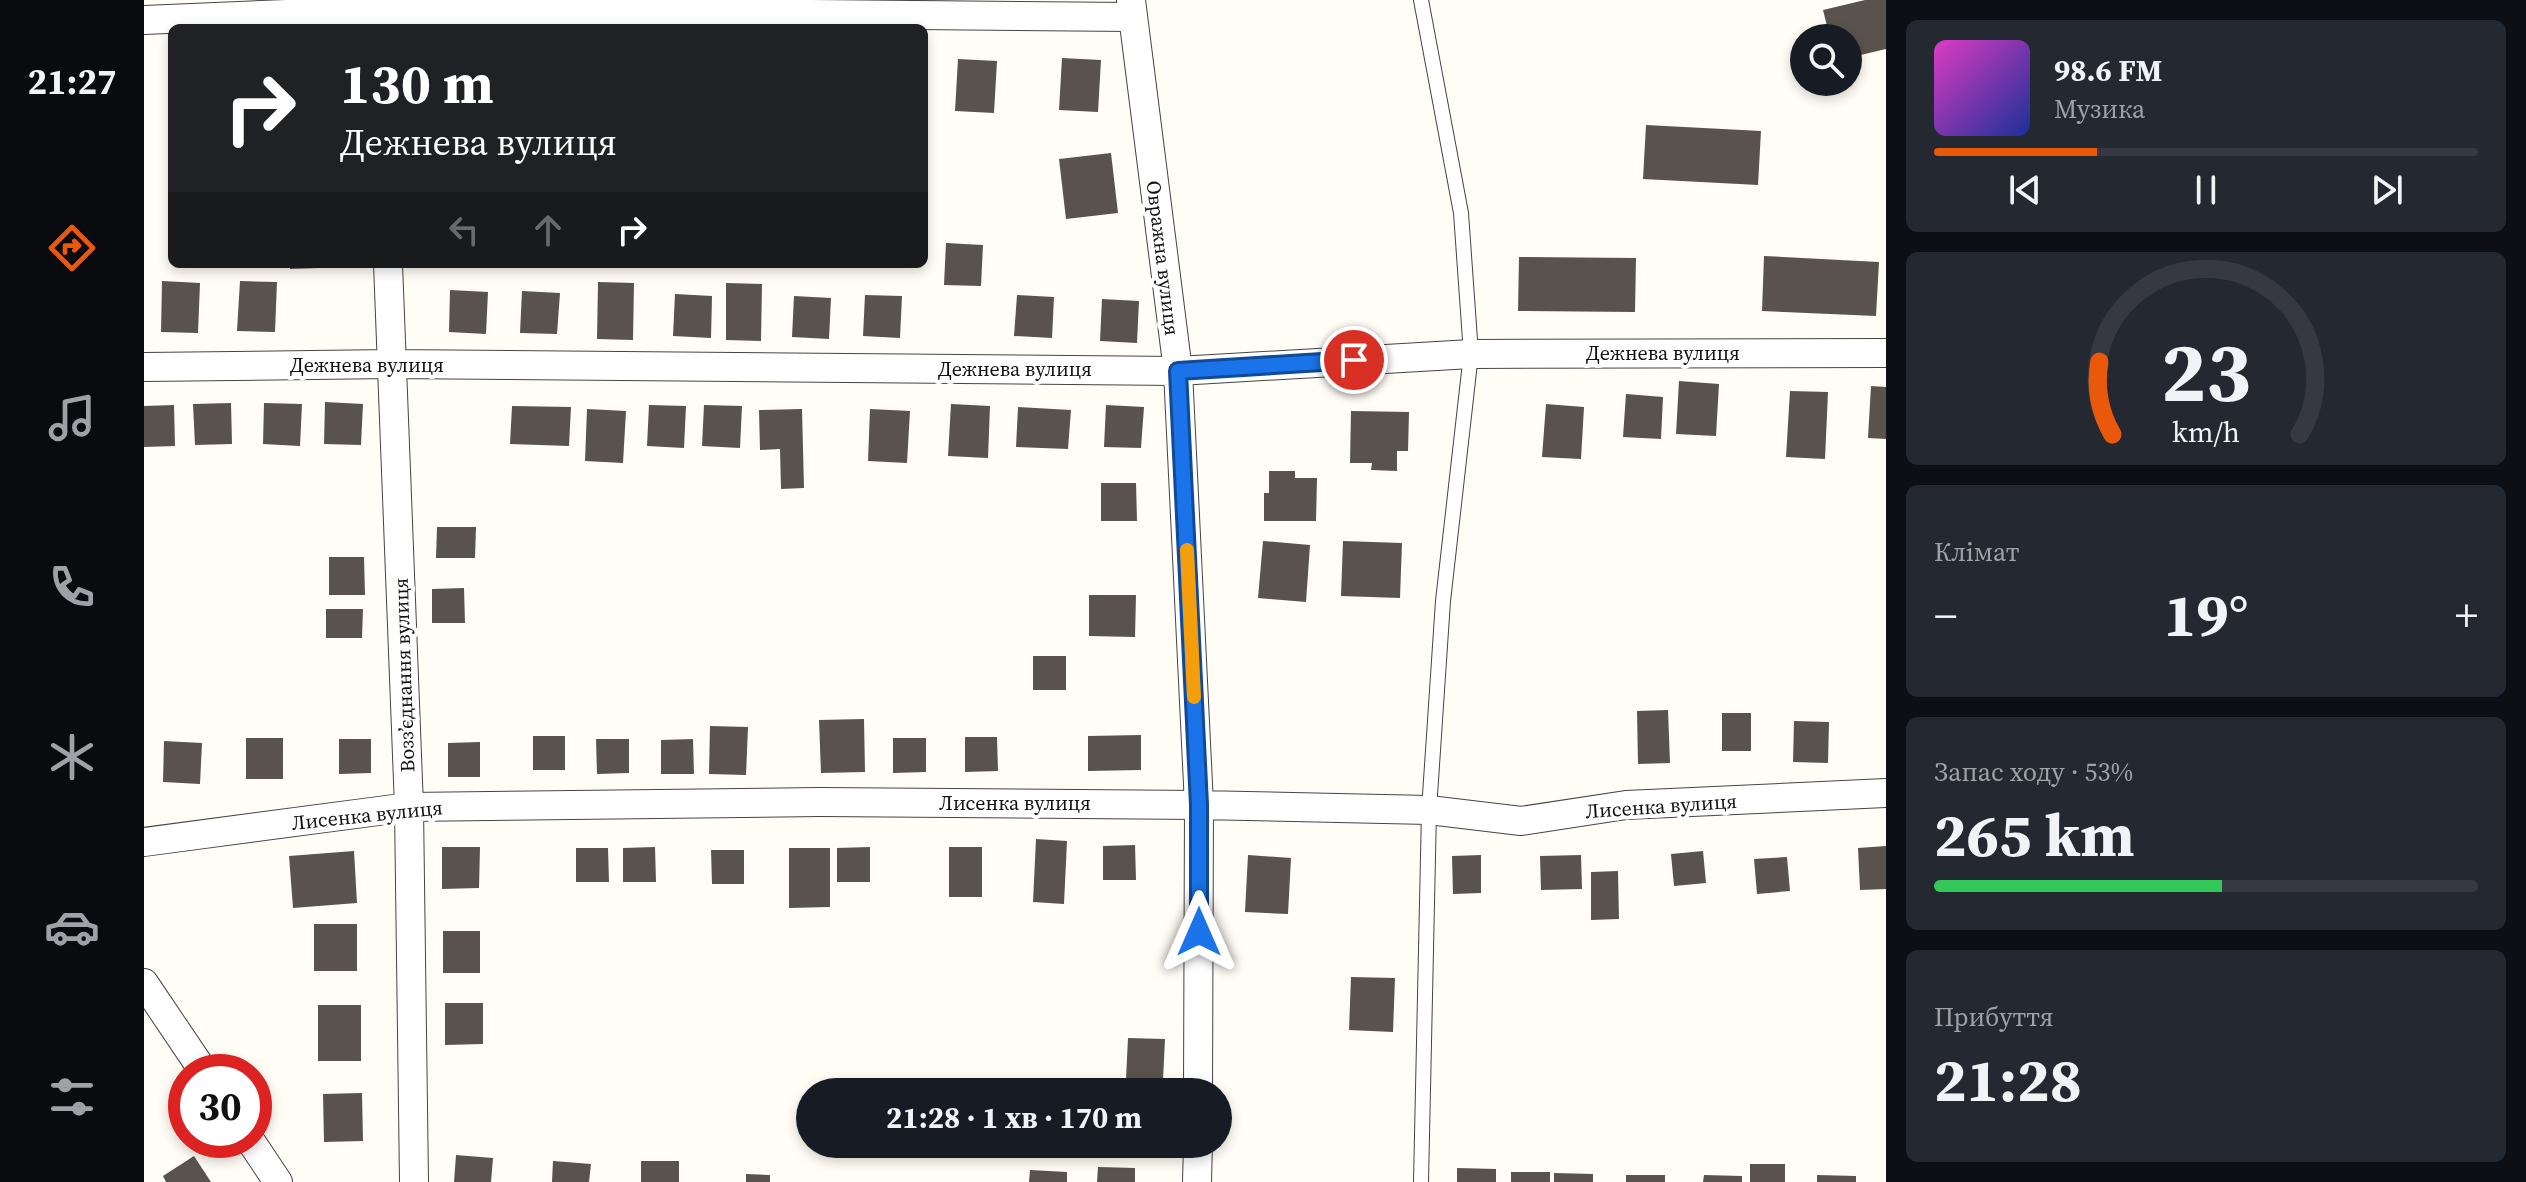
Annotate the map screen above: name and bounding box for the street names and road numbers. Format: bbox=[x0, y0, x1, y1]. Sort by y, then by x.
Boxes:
street label: Овражна вулиця bbox=[1140, 179, 1186, 337]
street label: Дежнева вулиця bbox=[1586, 339, 1740, 367]
street label: Дежнева вулиця bbox=[290, 351, 444, 379]
street label: Дежнева вулиця bbox=[938, 355, 1092, 383]
street label: Возз’єднання вулиця bbox=[387, 577, 421, 773]
street label: Лисенка вулиця bbox=[1584, 787, 1738, 825]
street label: Лисенка вулиця bbox=[939, 789, 1091, 817]
street label: Лисенка вулиця bbox=[290, 793, 444, 837]

